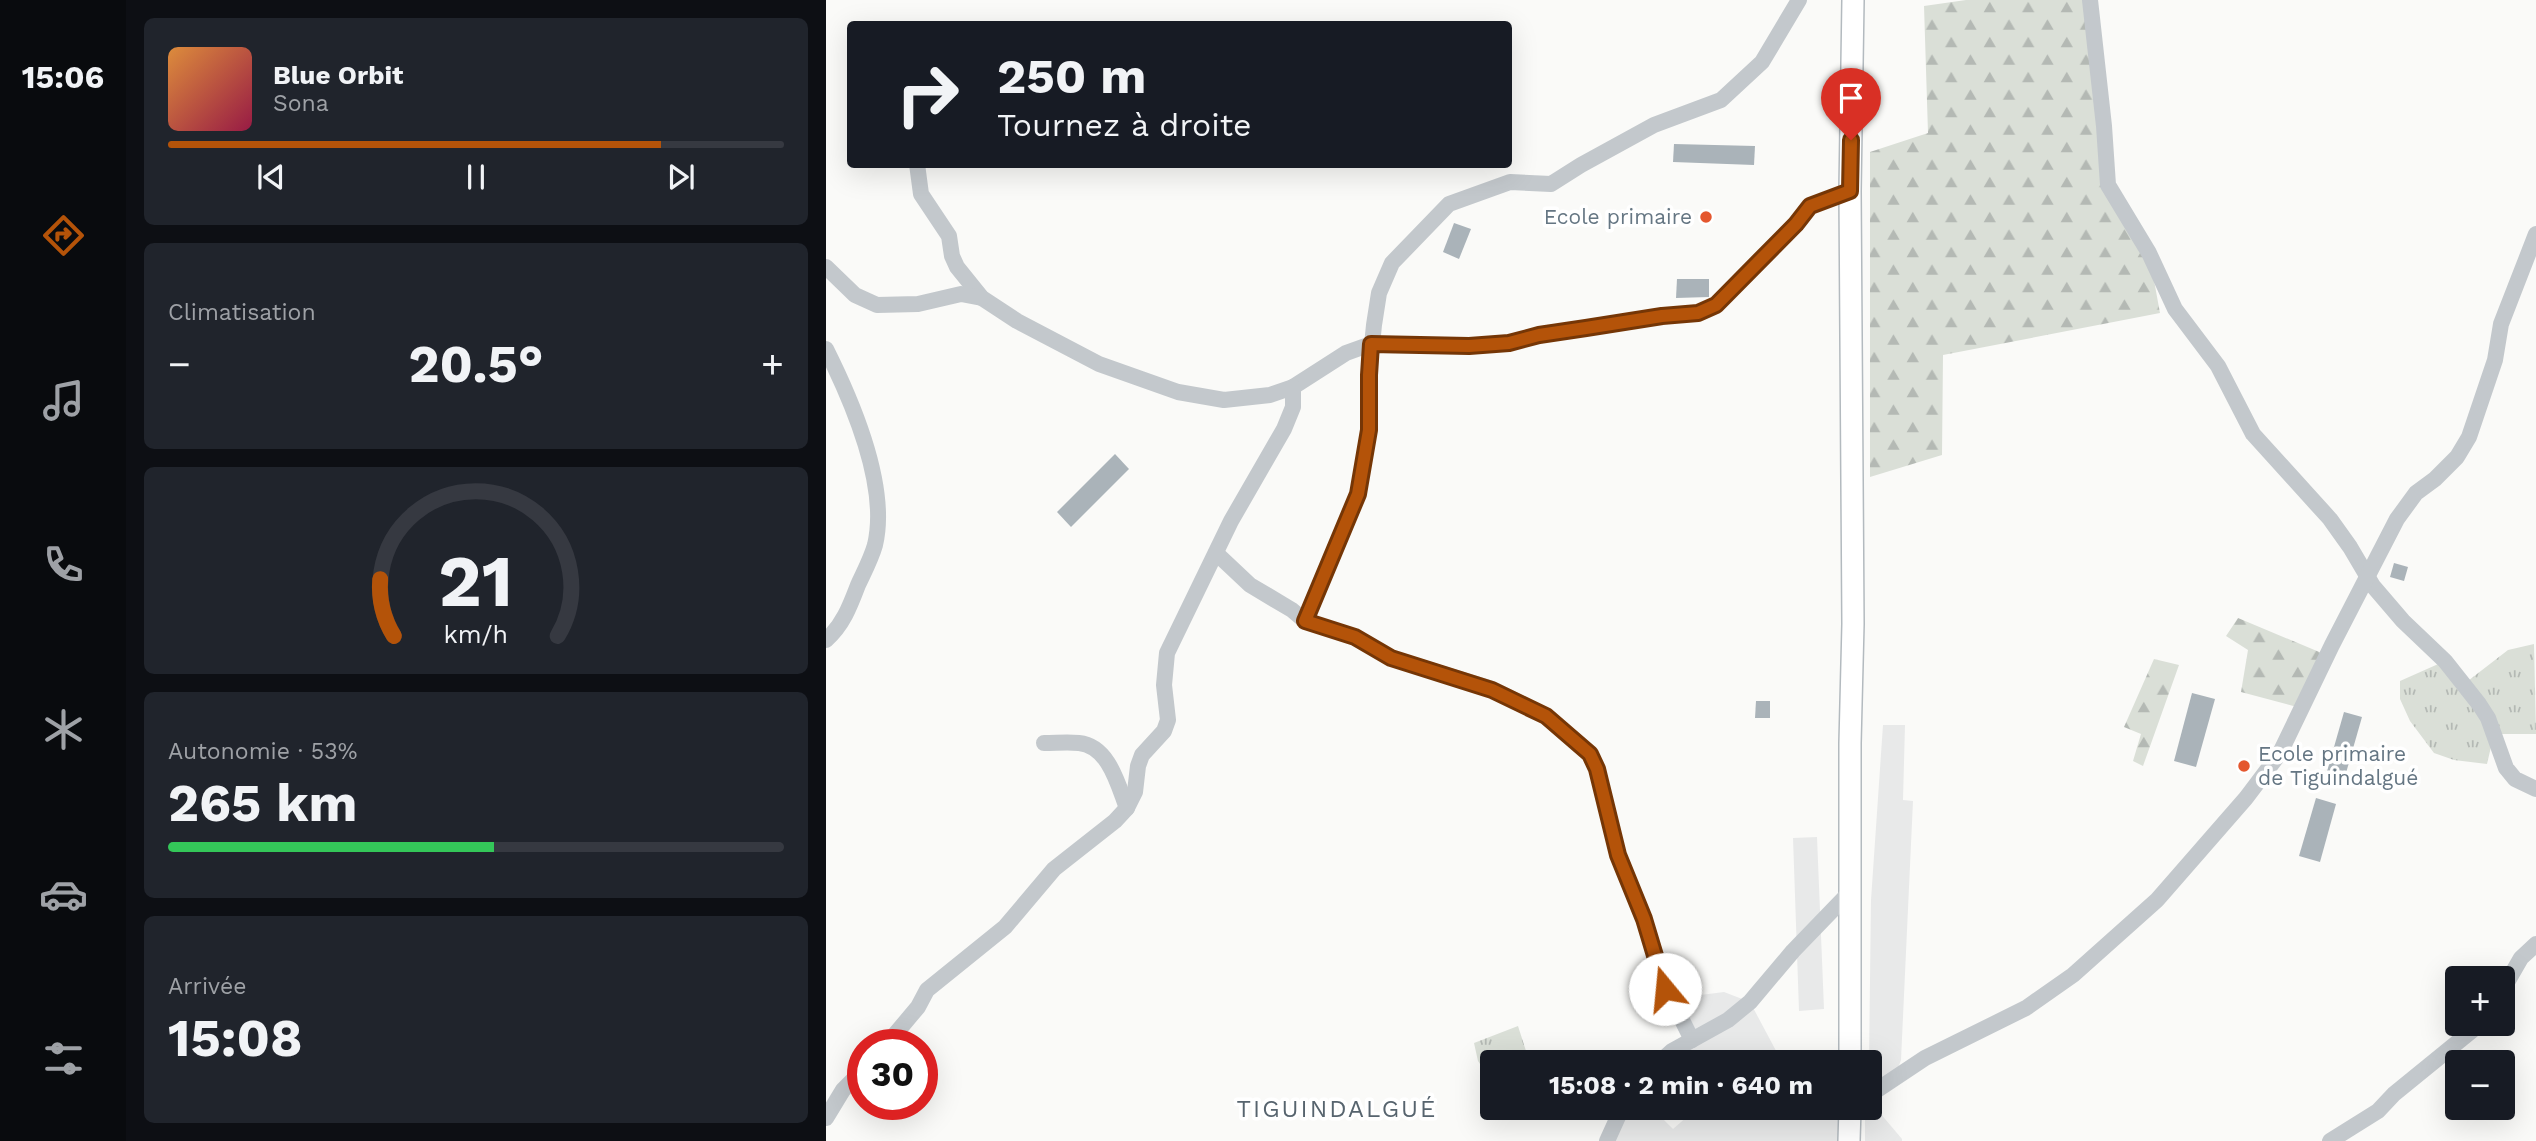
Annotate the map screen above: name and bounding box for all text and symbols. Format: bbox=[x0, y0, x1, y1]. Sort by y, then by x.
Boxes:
text: 250 m bbox=[997, 47, 1146, 105]
icon: right bbox=[882, 49, 973, 140]
text: 15:06 bbox=[22, 58, 104, 96]
text: Blue Orbit bbox=[273, 60, 403, 90]
pin bbox=[1821, 68, 1881, 140]
icon: arrive bbox=[1832, 79, 1870, 117]
text: Sona bbox=[273, 90, 329, 117]
text: Tournez à droite bbox=[997, 106, 1252, 144]
icon: previous bbox=[252, 158, 290, 196]
icon: pause bbox=[457, 158, 495, 196]
icon: next bbox=[662, 158, 700, 196]
place label: Ecole primaire bbox=[1544, 204, 1692, 229]
marker: Ecole primaire bbox=[1698, 209, 1714, 225]
icon: directions bbox=[39, 211, 88, 260]
text: Climatisation bbox=[168, 299, 316, 326]
text: 20.5° bbox=[408, 334, 544, 395]
text: − bbox=[168, 342, 191, 386]
text: + bbox=[761, 342, 784, 386]
icon: music bbox=[39, 376, 88, 425]
text: 21 bbox=[439, 539, 513, 625]
icon: phone bbox=[39, 540, 88, 589]
text: km/h bbox=[444, 620, 508, 649]
icon: climate bbox=[39, 705, 88, 754]
text: Autonomie · 53% bbox=[168, 738, 357, 765]
place label: Ecole primaire de Tiguindalgué bbox=[2258, 741, 2418, 790]
marker: Ecole primaire de Tiguindalgué bbox=[2236, 758, 2252, 774]
text: 265 km bbox=[168, 773, 358, 834]
icon: car bbox=[39, 870, 88, 919]
position arrow bbox=[1628, 952, 1702, 1026]
map controls bbox=[2445, 966, 2515, 1120]
button: + bbox=[2445, 966, 2515, 1036]
text: Arrivée bbox=[168, 973, 247, 1000]
text: 15:08 bbox=[168, 1008, 303, 1069]
speed limit sign: 30 bbox=[847, 1029, 938, 1120]
icon: filters bbox=[39, 1034, 88, 1083]
button: − bbox=[2445, 1050, 2515, 1120]
text: 15:08 · 2 min · 640 m bbox=[1549, 1070, 1813, 1100]
district label: TIGUINDALGUÉ bbox=[1237, 1095, 1437, 1123]

